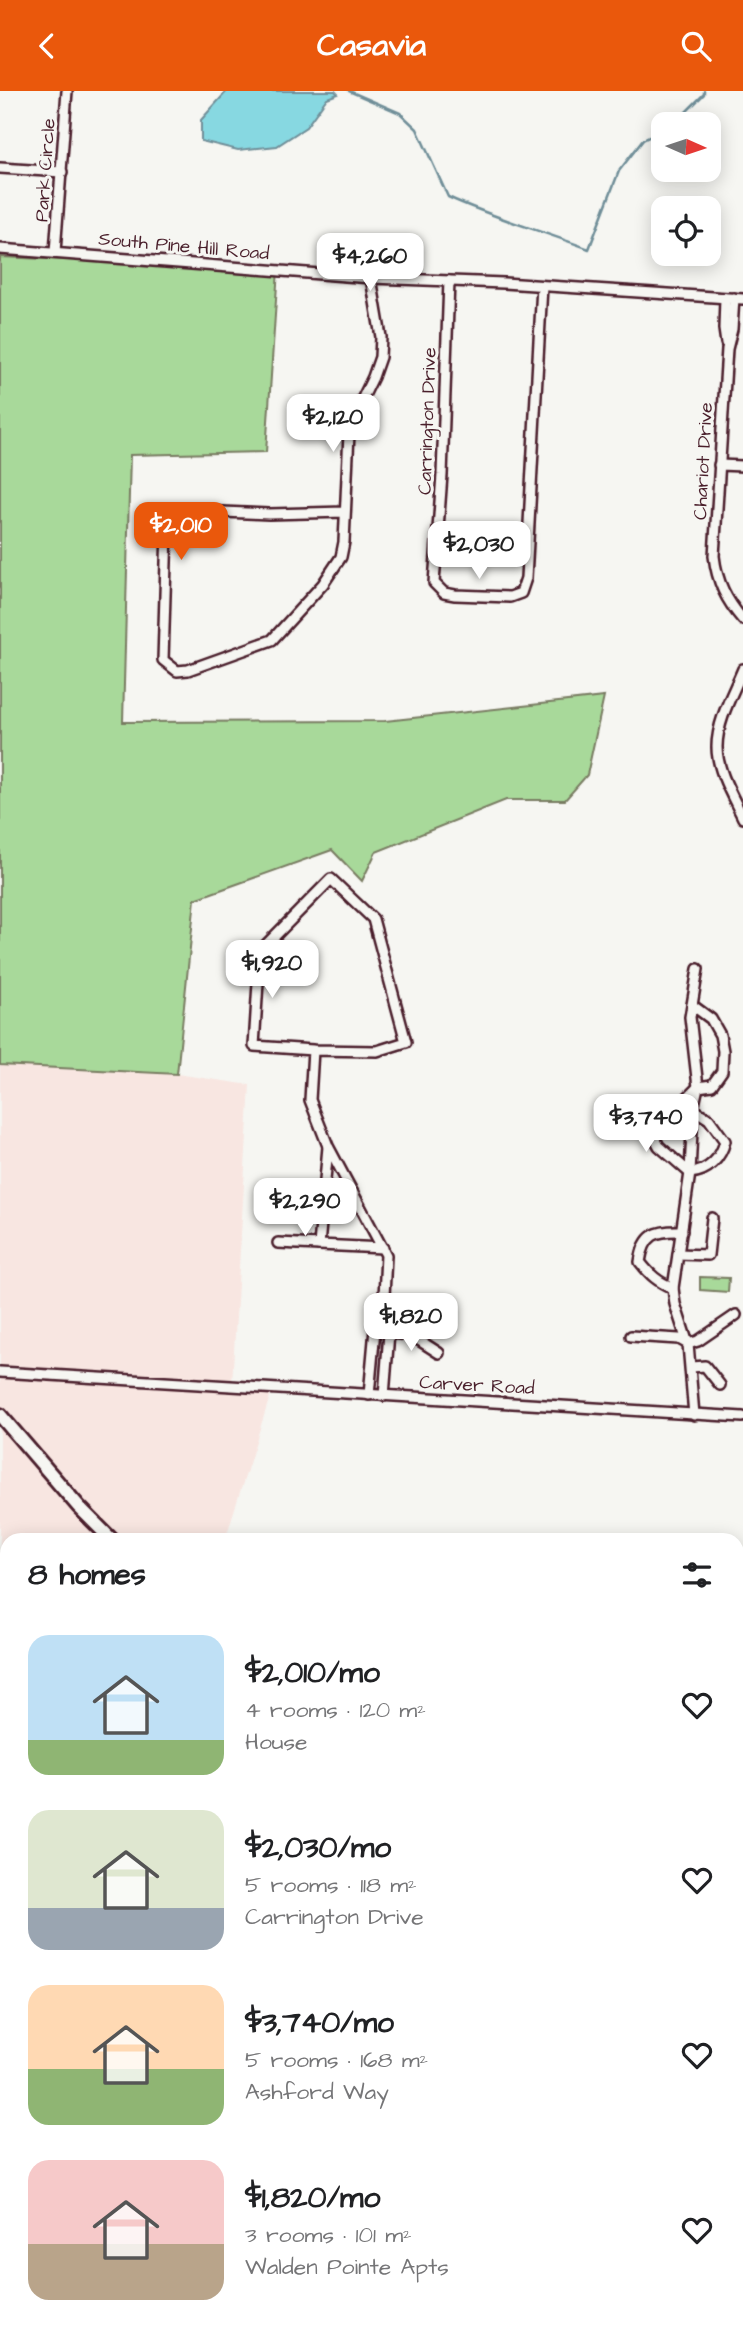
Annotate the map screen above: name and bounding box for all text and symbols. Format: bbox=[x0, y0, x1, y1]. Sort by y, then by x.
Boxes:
text: Casavia bbox=[317, 23, 426, 68]
icon: back bbox=[28, 27, 66, 65]
icon: search bbox=[677, 27, 715, 65]
north arrow bbox=[651, 112, 721, 182]
map controls bbox=[651, 112, 721, 266]
street label: Park Circle bbox=[28, 117, 63, 223]
button: locate bbox=[651, 196, 721, 266]
street label: South Pine Hill Road bbox=[97, 226, 271, 267]
pin: $4,260 bbox=[313, 233, 427, 293]
text: $4,260 bbox=[333, 240, 407, 272]
street label: Carrington Drive bbox=[411, 347, 445, 495]
pin: $2,120 bbox=[276, 395, 390, 454]
text: $2,120 bbox=[303, 401, 363, 433]
street label: Chariot Drive bbox=[687, 402, 720, 521]
pin: $2,010 bbox=[124, 503, 238, 562]
text: $2,010 bbox=[150, 509, 212, 541]
pin: $2,030 bbox=[422, 521, 536, 581]
text: $2,030 bbox=[444, 528, 514, 560]
pin: $1,920 bbox=[215, 941, 329, 1000]
text: $1,920 bbox=[242, 947, 302, 979]
pin: $3,740 bbox=[589, 1095, 703, 1154]
text: $3,740 bbox=[610, 1101, 682, 1133]
pin: $2,290 bbox=[248, 1179, 362, 1238]
text: $2,290 bbox=[270, 1185, 340, 1217]
pin: $1,820 bbox=[354, 1293, 468, 1353]
text: $1,820 bbox=[380, 1300, 442, 1332]
street label: Carver Road bbox=[419, 1369, 536, 1402]
text: 8 homes bbox=[28, 1554, 146, 1596]
icon: filters bbox=[678, 1556, 716, 1594]
text: $2,010/mo bbox=[245, 1652, 380, 1694]
icon: home bbox=[84, 1663, 168, 1747]
icon: heart bbox=[678, 1686, 716, 1724]
text: 4 rooms · 120 m² bbox=[245, 1694, 426, 1726]
text: House bbox=[245, 1726, 308, 1758]
text: $2,030/mo bbox=[245, 1827, 391, 1869]
icon: home bbox=[84, 1838, 168, 1922]
icon: heart bbox=[678, 1861, 716, 1899]
text: 5 rooms · 118 m² bbox=[245, 1869, 417, 1901]
text: Carrington Drive bbox=[245, 1901, 424, 1933]
text: $3,740/mo bbox=[245, 2002, 394, 2044]
icon: home bbox=[84, 2013, 168, 2097]
icon: heart bbox=[678, 2036, 716, 2074]
text: 5 rooms · 168 m² bbox=[245, 2044, 428, 2076]
text: Ashford Way bbox=[245, 2076, 389, 2108]
text: $1,820/mo bbox=[245, 2177, 380, 2219]
icon: home bbox=[84, 2188, 168, 2272]
icon: heart bbox=[678, 2211, 716, 2249]
text: 3 rooms · 101 m² bbox=[245, 2219, 412, 2251]
text: Walden Pointe Apts bbox=[245, 2251, 449, 2283]

